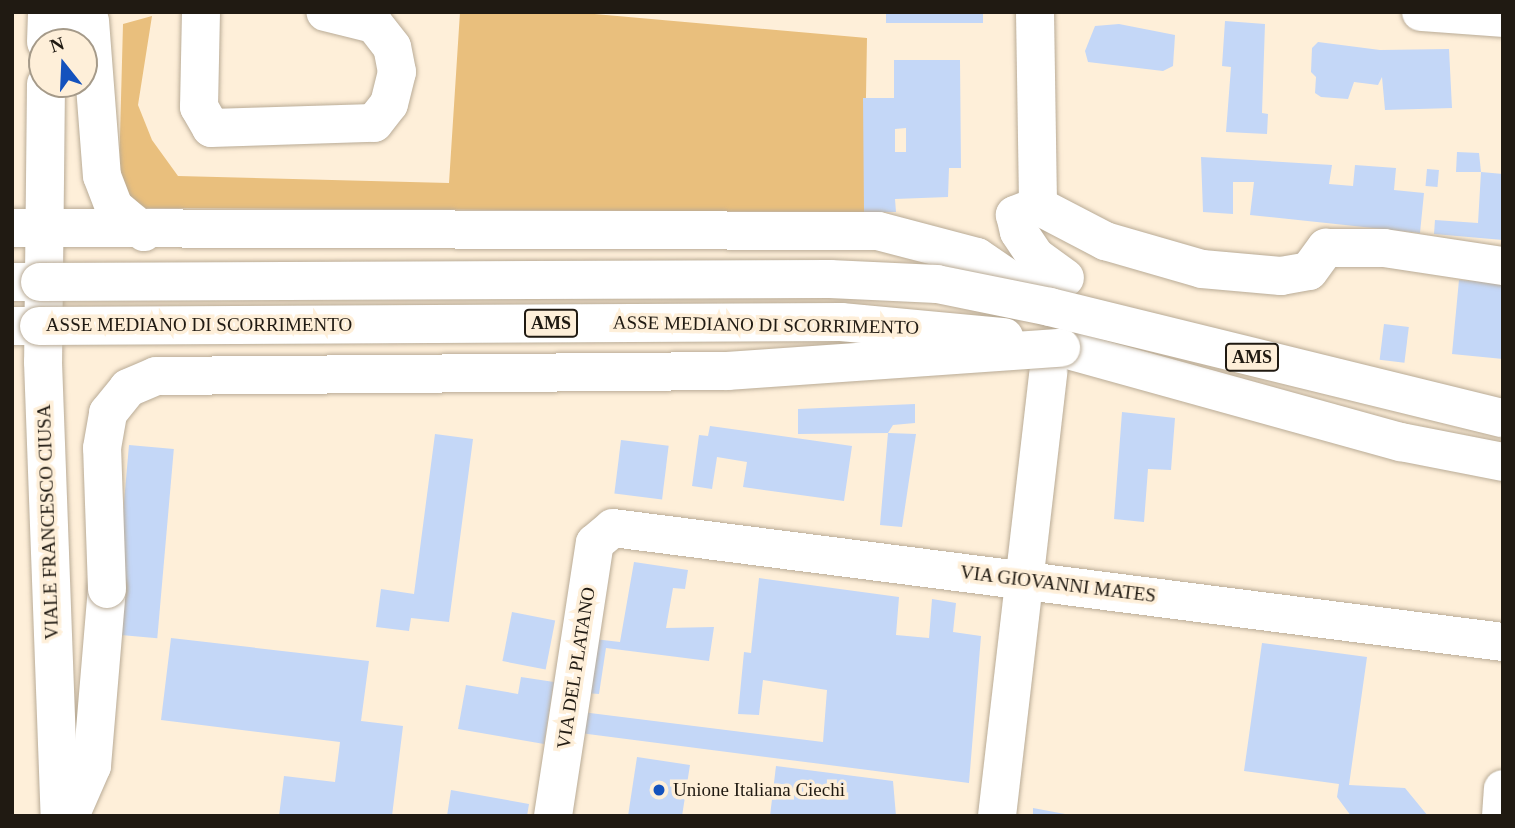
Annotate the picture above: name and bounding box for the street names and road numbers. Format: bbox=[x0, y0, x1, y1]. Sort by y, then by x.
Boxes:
road number: AMS bbox=[523, 309, 579, 338]
street label: ASSE MEDIANO DI SCORRIMENTO bbox=[613, 311, 919, 339]
street label: ASSE MEDIANO DI SCORRIMENTO bbox=[46, 314, 352, 336]
road number: AMS bbox=[1224, 342, 1280, 372]
street label: VIALE FRANCESCO CIUSA bbox=[32, 404, 64, 640]
street label: VIA GIOVANNI MATES bbox=[958, 561, 1158, 607]
street label: VIA DEL PLATANO bbox=[552, 585, 600, 751]

